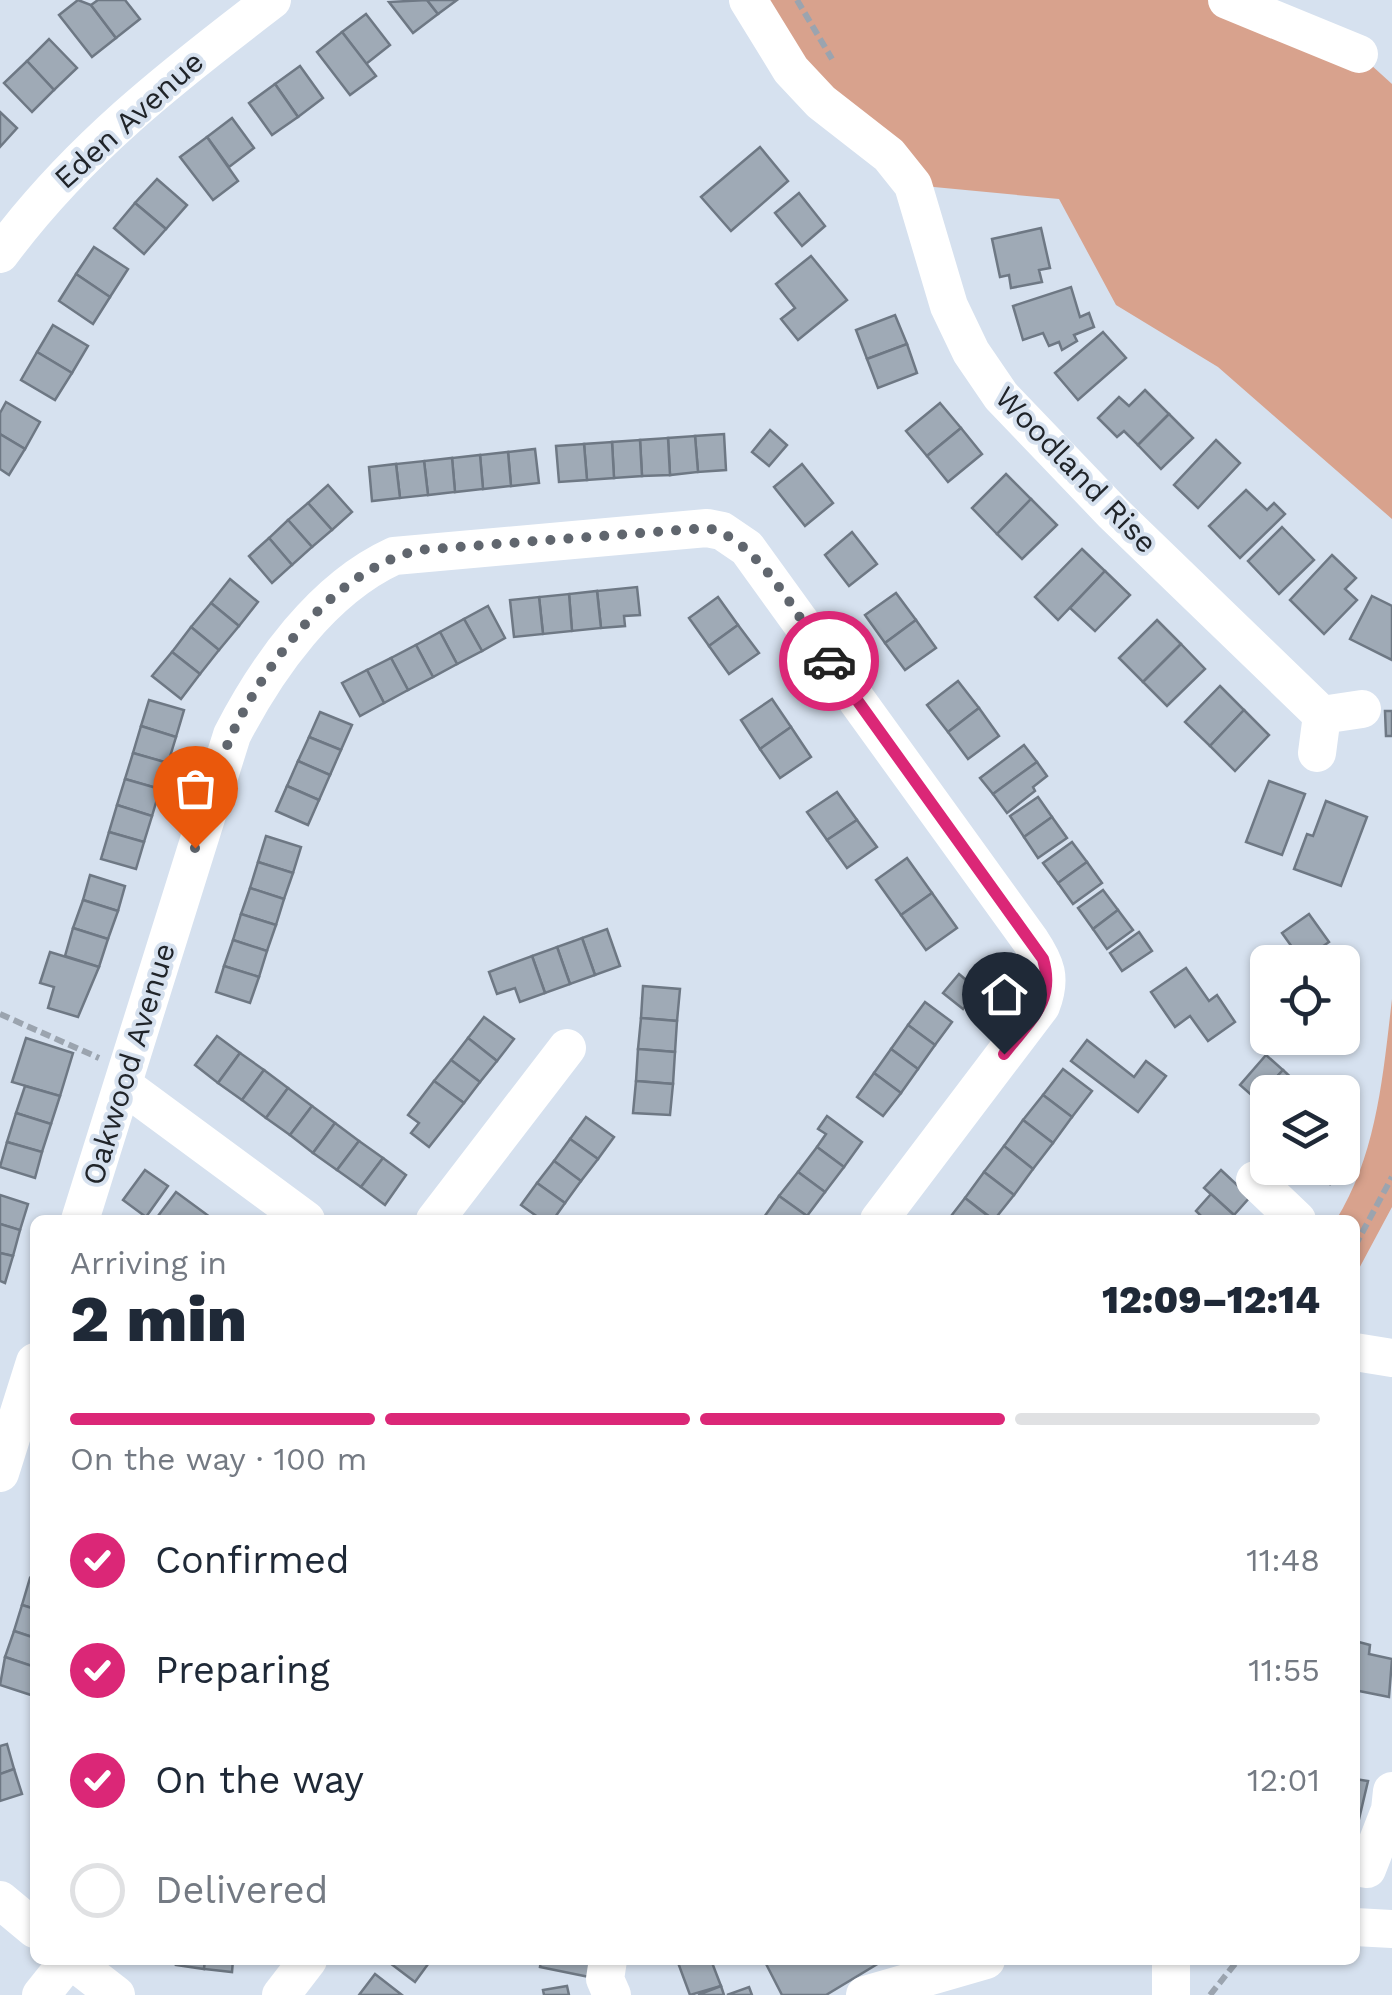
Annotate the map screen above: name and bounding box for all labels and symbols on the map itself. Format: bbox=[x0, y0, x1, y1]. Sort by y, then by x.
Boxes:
street label: Eden Avenue bbox=[47, 44, 210, 196]
street label: Woodland Rise bbox=[988, 379, 1164, 560]
courier bbox=[779, 611, 879, 711]
pin bbox=[153, 746, 238, 849]
street label: Oakwood Avenue bbox=[75, 939, 182, 1189]
pin bbox=[962, 952, 1047, 1055]

